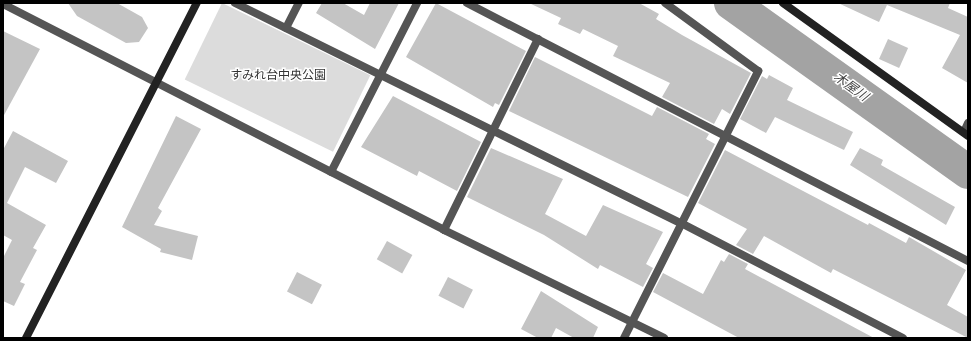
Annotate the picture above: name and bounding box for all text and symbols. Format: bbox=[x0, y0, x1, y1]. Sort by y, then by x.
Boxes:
park label: すみれ台中央公園 bbox=[230, 70, 326, 84]
water label: 木屋川 bbox=[830, 70, 870, 106]

